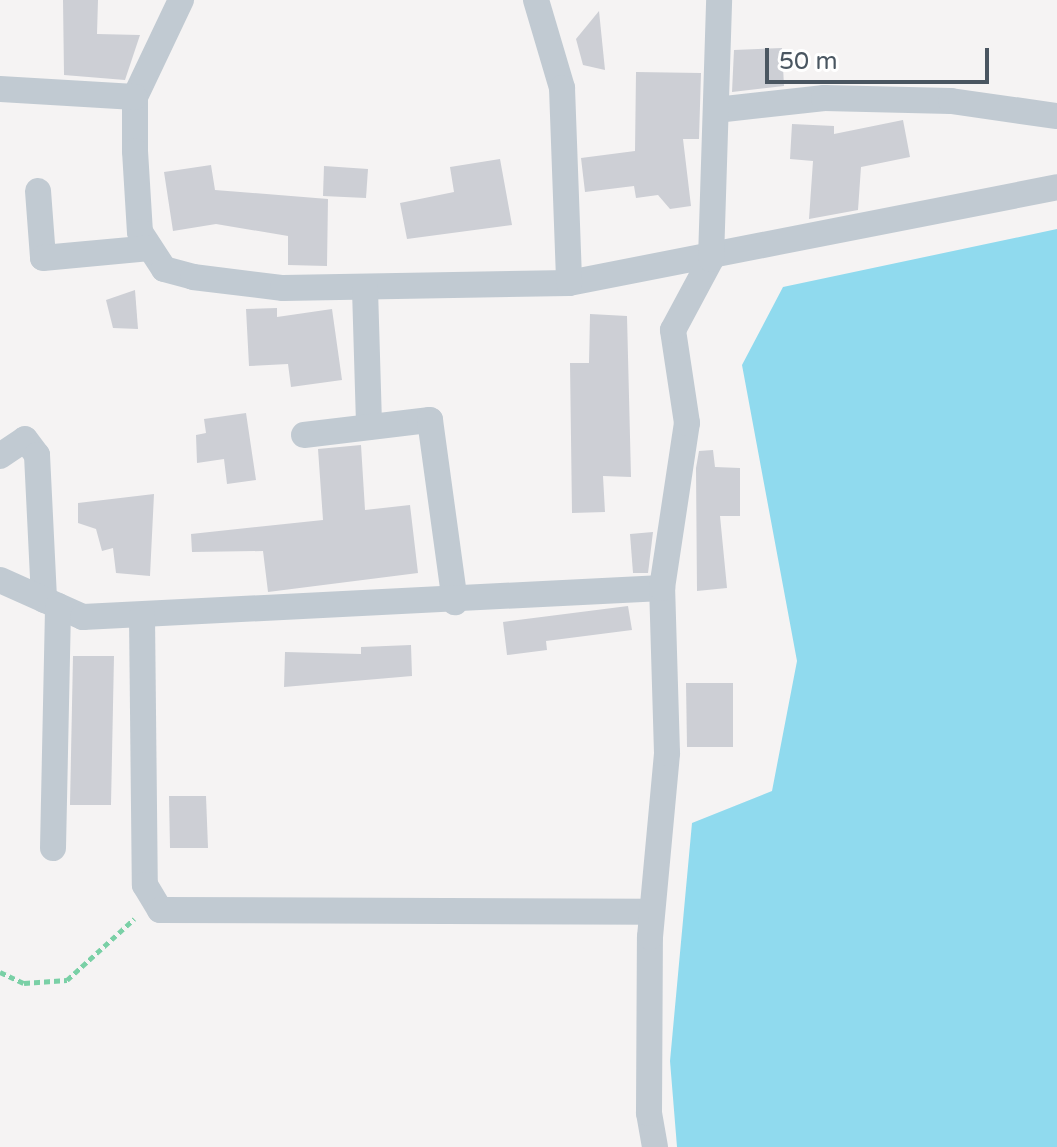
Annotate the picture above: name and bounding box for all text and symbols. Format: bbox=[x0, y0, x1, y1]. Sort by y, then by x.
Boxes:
scale bar bbox=[769, 32, 993, 82]
text: 50 m bbox=[779, 47, 837, 76]

